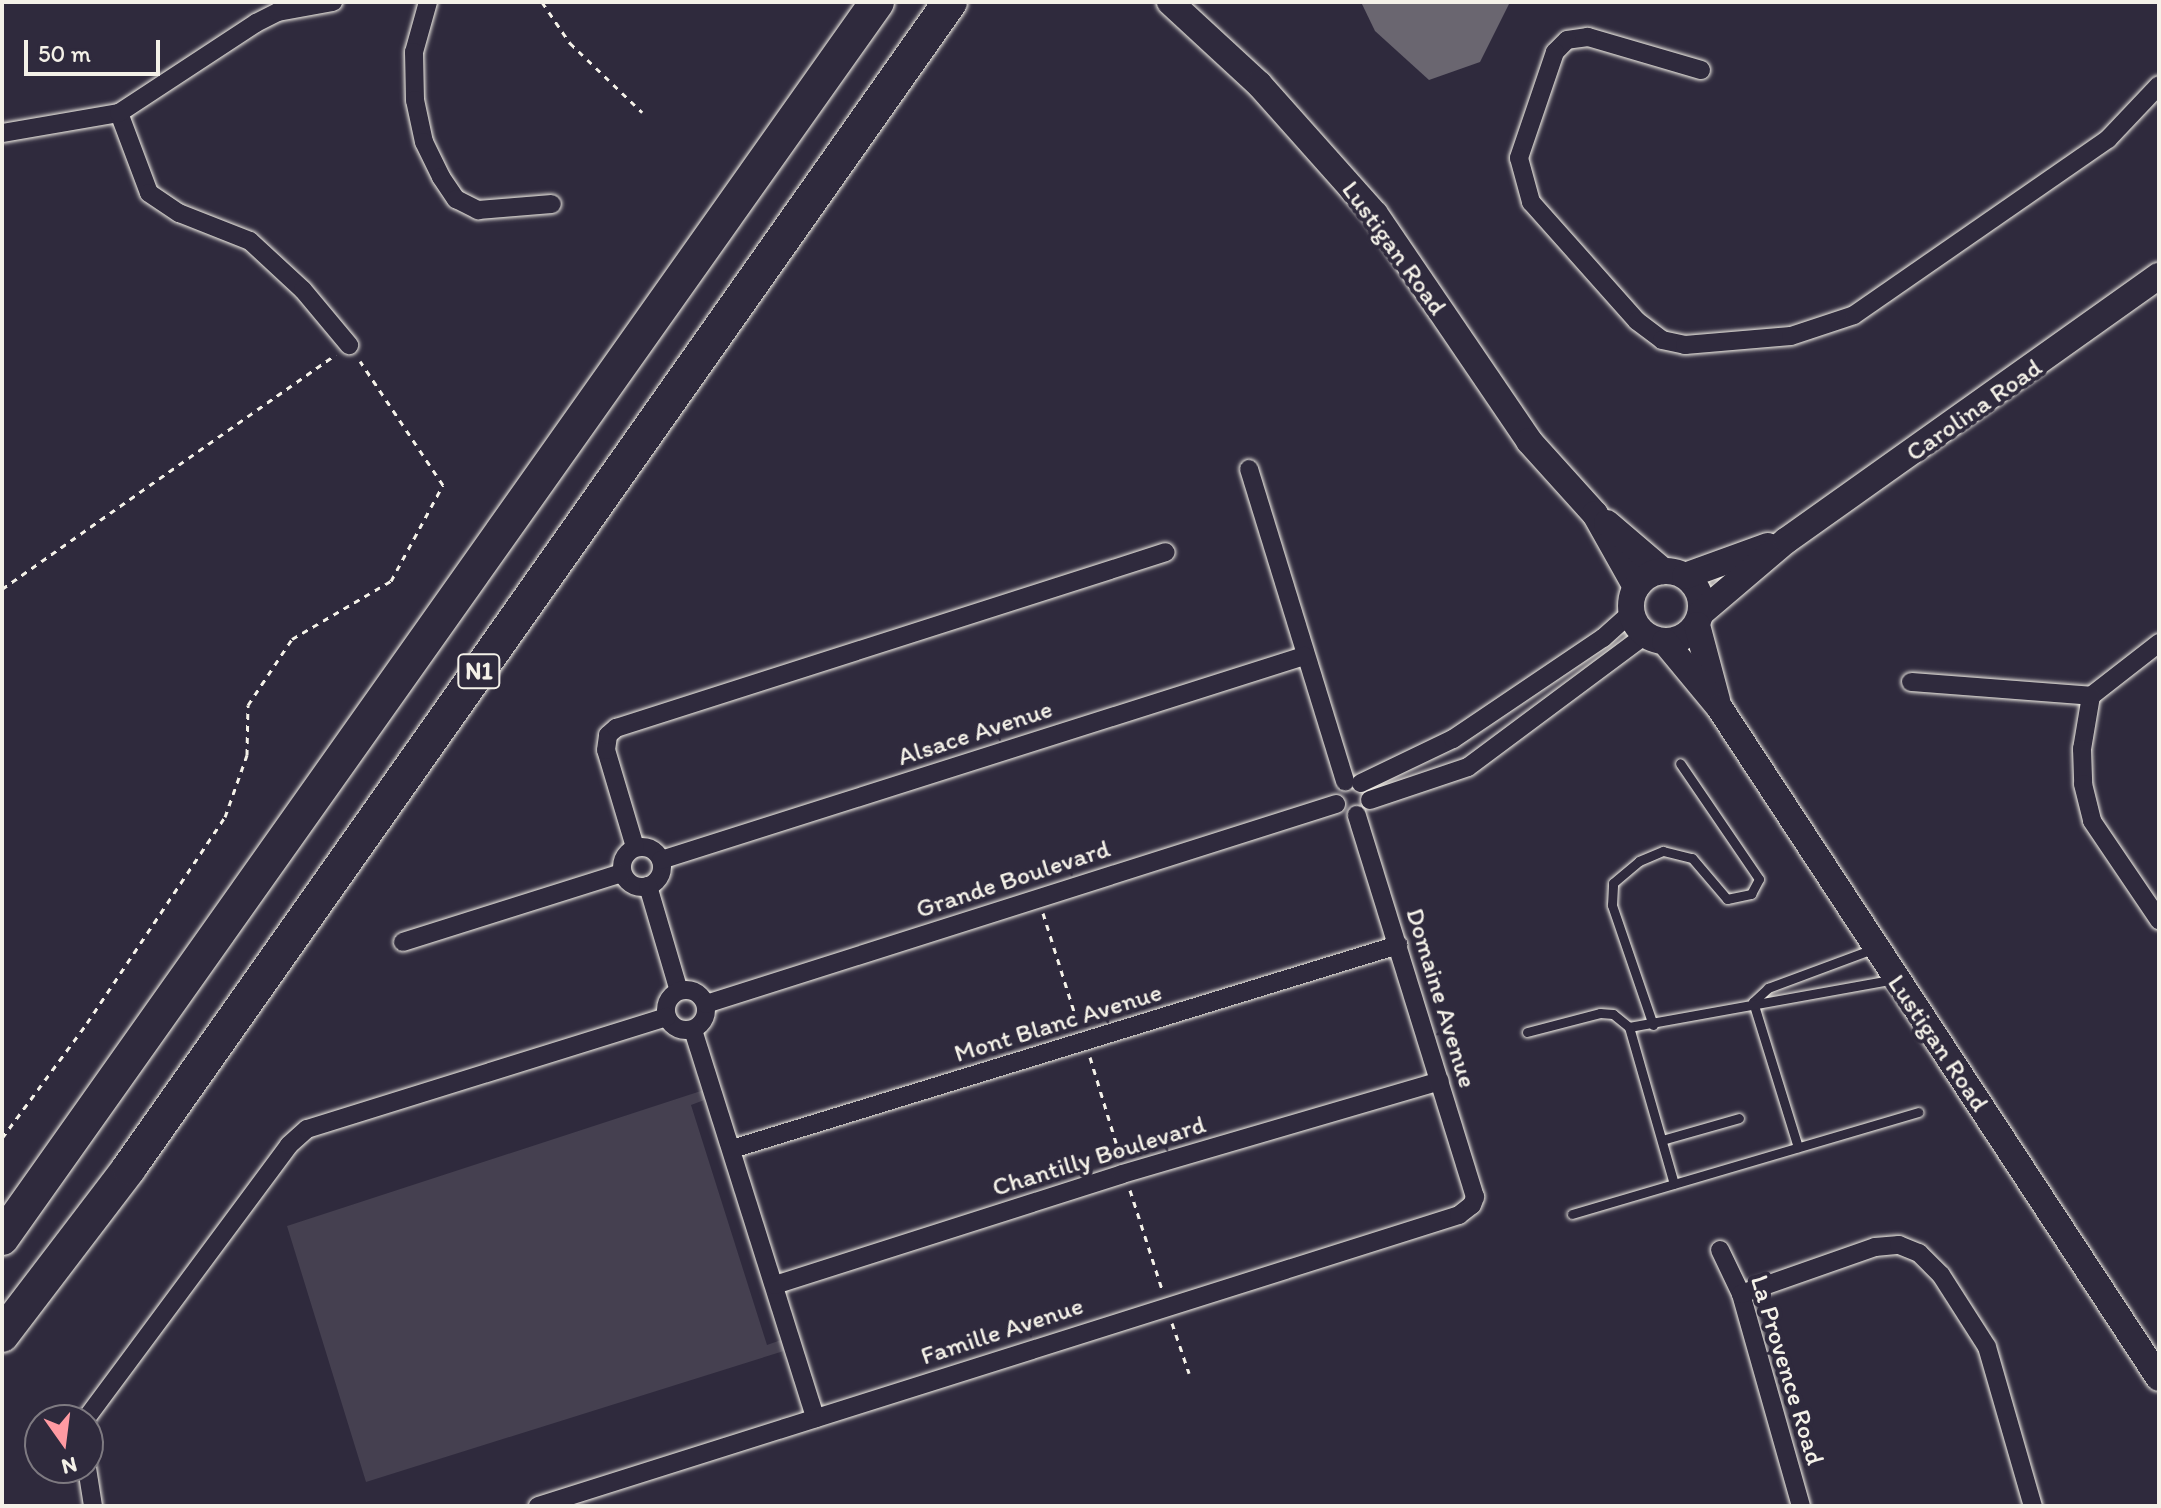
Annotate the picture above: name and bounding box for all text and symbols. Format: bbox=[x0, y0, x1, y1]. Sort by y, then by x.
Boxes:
scale bar bbox=[28, 24, 164, 74]
text: 50 m bbox=[38, 39, 91, 68]
street label: Lustigan Road bbox=[1335, 175, 1453, 321]
street label: Carolina Road bbox=[1900, 352, 2048, 468]
road number: N1 bbox=[457, 651, 501, 691]
street label: Alsace Avenue bbox=[894, 693, 1056, 773]
street label: Grande Boulevard bbox=[912, 833, 1114, 925]
street label: Domaine Avenue bbox=[1399, 905, 1483, 1091]
street label: Lustigan Road bbox=[1881, 969, 1995, 1117]
street label: Mont Blanc Avenue bbox=[951, 977, 1165, 1069]
street label: Chantilly Boulevard bbox=[988, 1109, 1210, 1203]
street label: La Provence Road bbox=[1743, 1271, 1831, 1469]
street label: Famille Avenue bbox=[917, 1290, 1087, 1372]
north arrow bbox=[24, 1404, 104, 1484]
text: N bbox=[59, 1451, 80, 1481]

